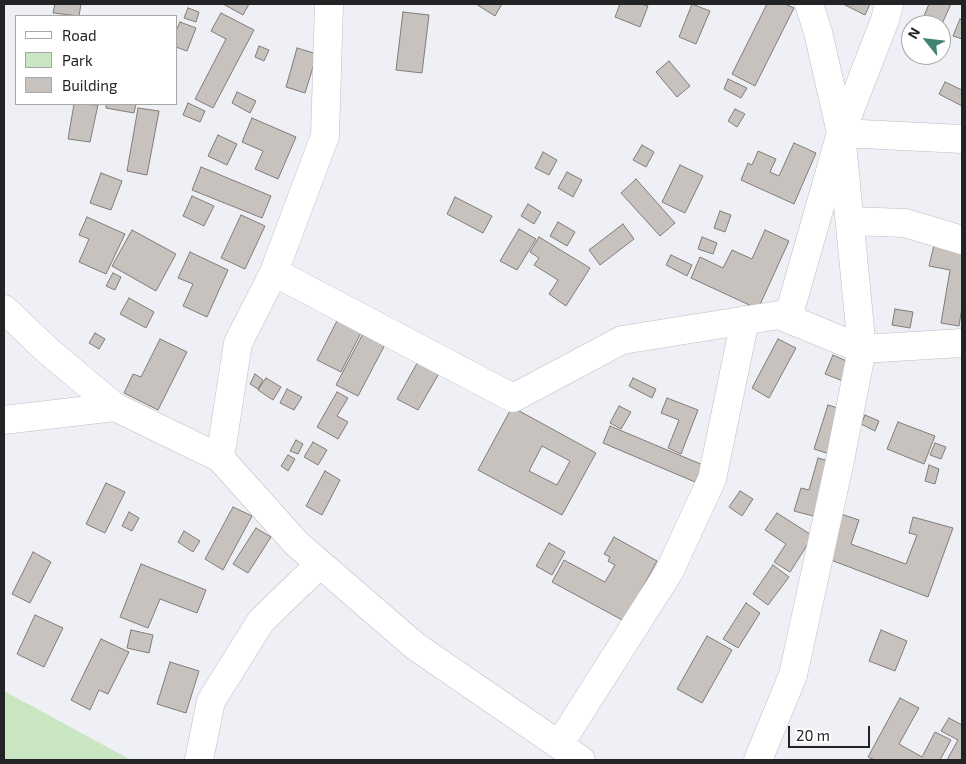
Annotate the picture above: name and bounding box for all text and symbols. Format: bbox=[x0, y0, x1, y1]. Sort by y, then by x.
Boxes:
legend bbox=[15, 15, 178, 105]
north arrow bbox=[901, 15, 951, 65]
text: N bbox=[903, 24, 923, 42]
text: Road bbox=[62, 26, 97, 44]
text: Park bbox=[62, 51, 93, 69]
text: Building bbox=[62, 76, 117, 94]
scale bar bbox=[791, 716, 874, 748]
text: 20 m bbox=[796, 726, 830, 744]

